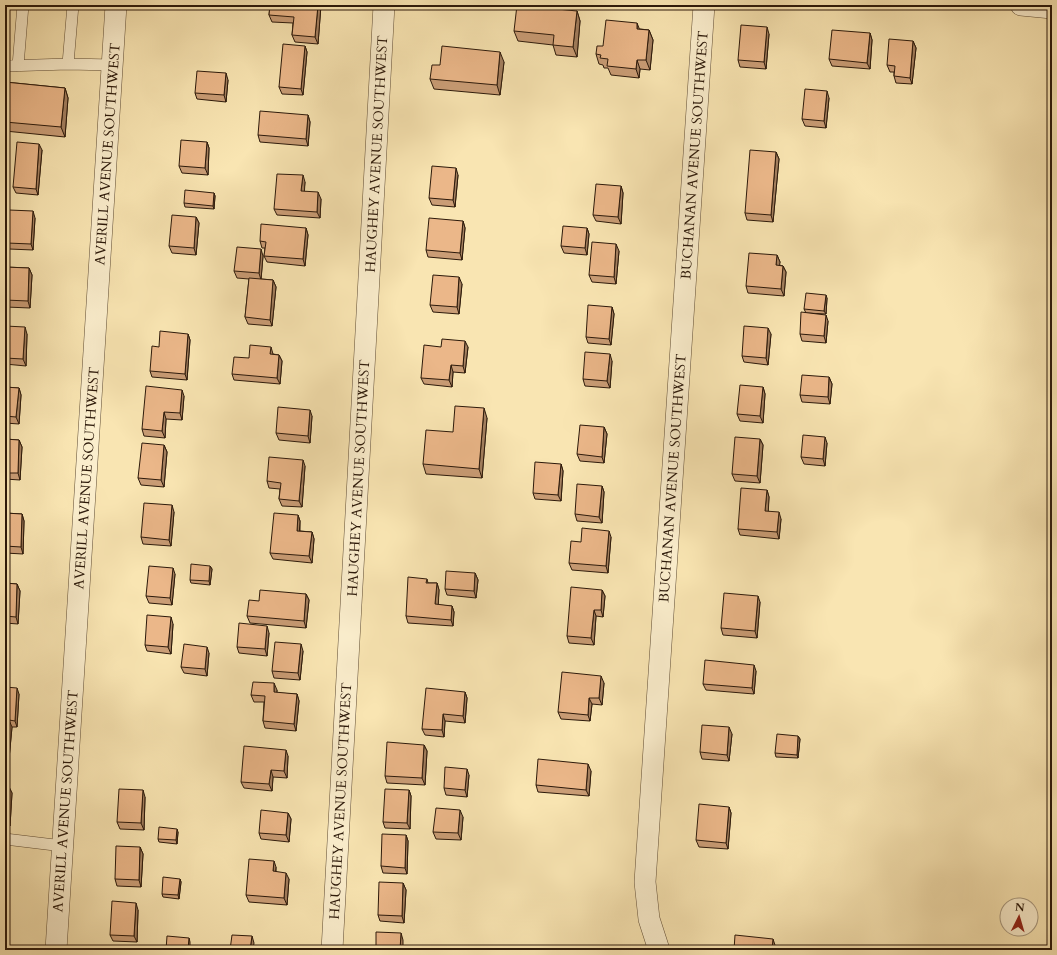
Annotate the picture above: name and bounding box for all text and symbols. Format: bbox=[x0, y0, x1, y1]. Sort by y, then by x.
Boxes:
street label: BUCHANAN AVENUE SOUTHWEST bbox=[676, 30, 713, 280]
street label: HAUGHEY AVENUE SOUTHWEST bbox=[361, 35, 392, 273]
street label: AVERILL AVENUE SOUTHWEST bbox=[90, 42, 125, 266]
street label: BUCHANAN AVENUE SOUTHWEST bbox=[654, 353, 691, 603]
street label: HAUGHEY AVENUE SOUTHWEST bbox=[343, 359, 374, 597]
street label: AVERILL AVENUE SOUTHWEST bbox=[69, 366, 104, 590]
street label: HAUGHEY AVENUE SOUTHWEST bbox=[325, 682, 356, 920]
street label: AVERILL AVENUE SOUTHWEST bbox=[48, 689, 83, 913]
north arrow bbox=[999, 897, 1039, 937]
text: N bbox=[1014, 900, 1026, 915]

